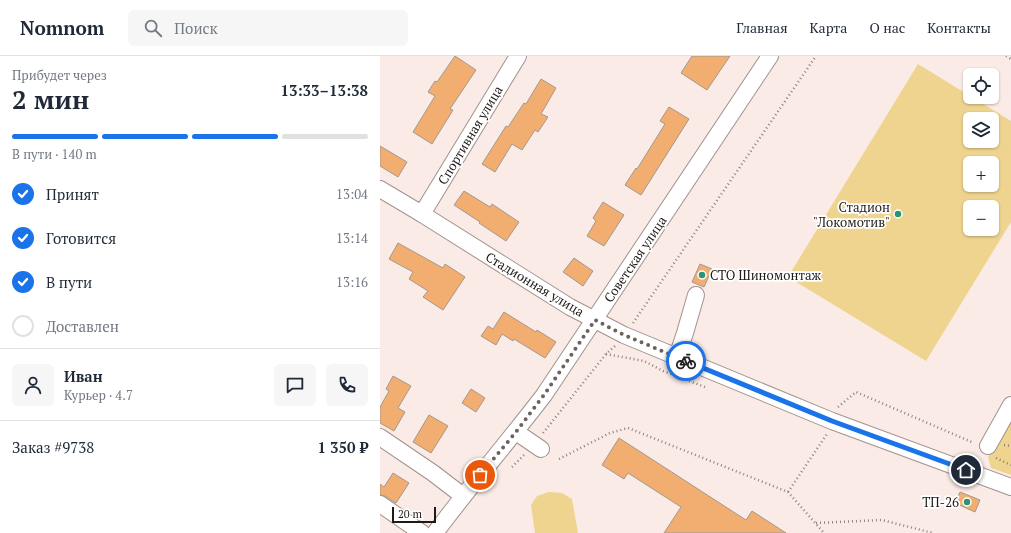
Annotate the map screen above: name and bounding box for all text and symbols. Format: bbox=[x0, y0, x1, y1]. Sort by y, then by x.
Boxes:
search box bbox=[128, 10, 408, 46]
text: Nomnom bbox=[20, 15, 104, 40]
icon: search bbox=[142, 17, 164, 39]
text: Поиск bbox=[174, 18, 218, 38]
text: Главная bbox=[736, 18, 788, 37]
text: Карта bbox=[810, 18, 847, 37]
text: О нас bbox=[869, 18, 905, 37]
text: Контакты bbox=[927, 18, 991, 37]
text: Прибудет через bbox=[12, 66, 107, 84]
map controls bbox=[963, 68, 999, 236]
button: locate bbox=[963, 68, 999, 104]
text: 13:33–13:38 bbox=[281, 80, 368, 100]
text: 2 мин bbox=[12, 82, 89, 116]
street label: Спортивная улица bbox=[433, 82, 507, 188]
button: layers bbox=[963, 112, 999, 148]
text: В пути · 140 m bbox=[12, 145, 97, 163]
button: + bbox=[963, 156, 999, 192]
icon: check bbox=[12, 183, 34, 205]
text: Принят bbox=[46, 184, 99, 204]
text: 13:04 bbox=[336, 185, 368, 203]
place label: Стадион "Локомотив" bbox=[813, 198, 890, 231]
button: − bbox=[963, 200, 999, 236]
marker: Стадион "Локомотив" bbox=[893, 209, 903, 219]
street label: Советская улица bbox=[599, 212, 671, 306]
icon: check bbox=[12, 227, 34, 249]
text: Готовится bbox=[46, 228, 116, 248]
text: 13:14 bbox=[336, 229, 368, 247]
street label: Стадионная улица bbox=[482, 247, 588, 321]
place label: СТО Шиномонтаж bbox=[710, 266, 821, 284]
marker: СТО Шиномонтаж bbox=[697, 270, 707, 280]
icon: check bbox=[12, 271, 34, 293]
text: В пути bbox=[46, 272, 92, 292]
text: 13:16 bbox=[336, 273, 368, 291]
text: Доставлен bbox=[46, 316, 119, 336]
courier bbox=[666, 341, 706, 381]
icon: bike bbox=[675, 350, 697, 372]
button: person bbox=[12, 364, 54, 406]
button: chat bbox=[274, 364, 316, 406]
button: phone bbox=[326, 364, 368, 406]
text: Иван bbox=[64, 366, 103, 386]
text: Курьер · 4.7 bbox=[64, 386, 133, 404]
text: Заказ #9738 bbox=[12, 437, 94, 457]
text: 1 350 ₽ bbox=[318, 437, 368, 457]
pin bbox=[949, 453, 983, 487]
pin bbox=[463, 458, 497, 492]
icon: home bbox=[955, 459, 977, 481]
icon: bag bbox=[469, 464, 491, 486]
place label: ТП-26 bbox=[922, 493, 959, 511]
marker: ТП-26 bbox=[962, 497, 972, 507]
scale bar bbox=[392, 505, 436, 524]
text: 20 m bbox=[398, 507, 422, 521]

